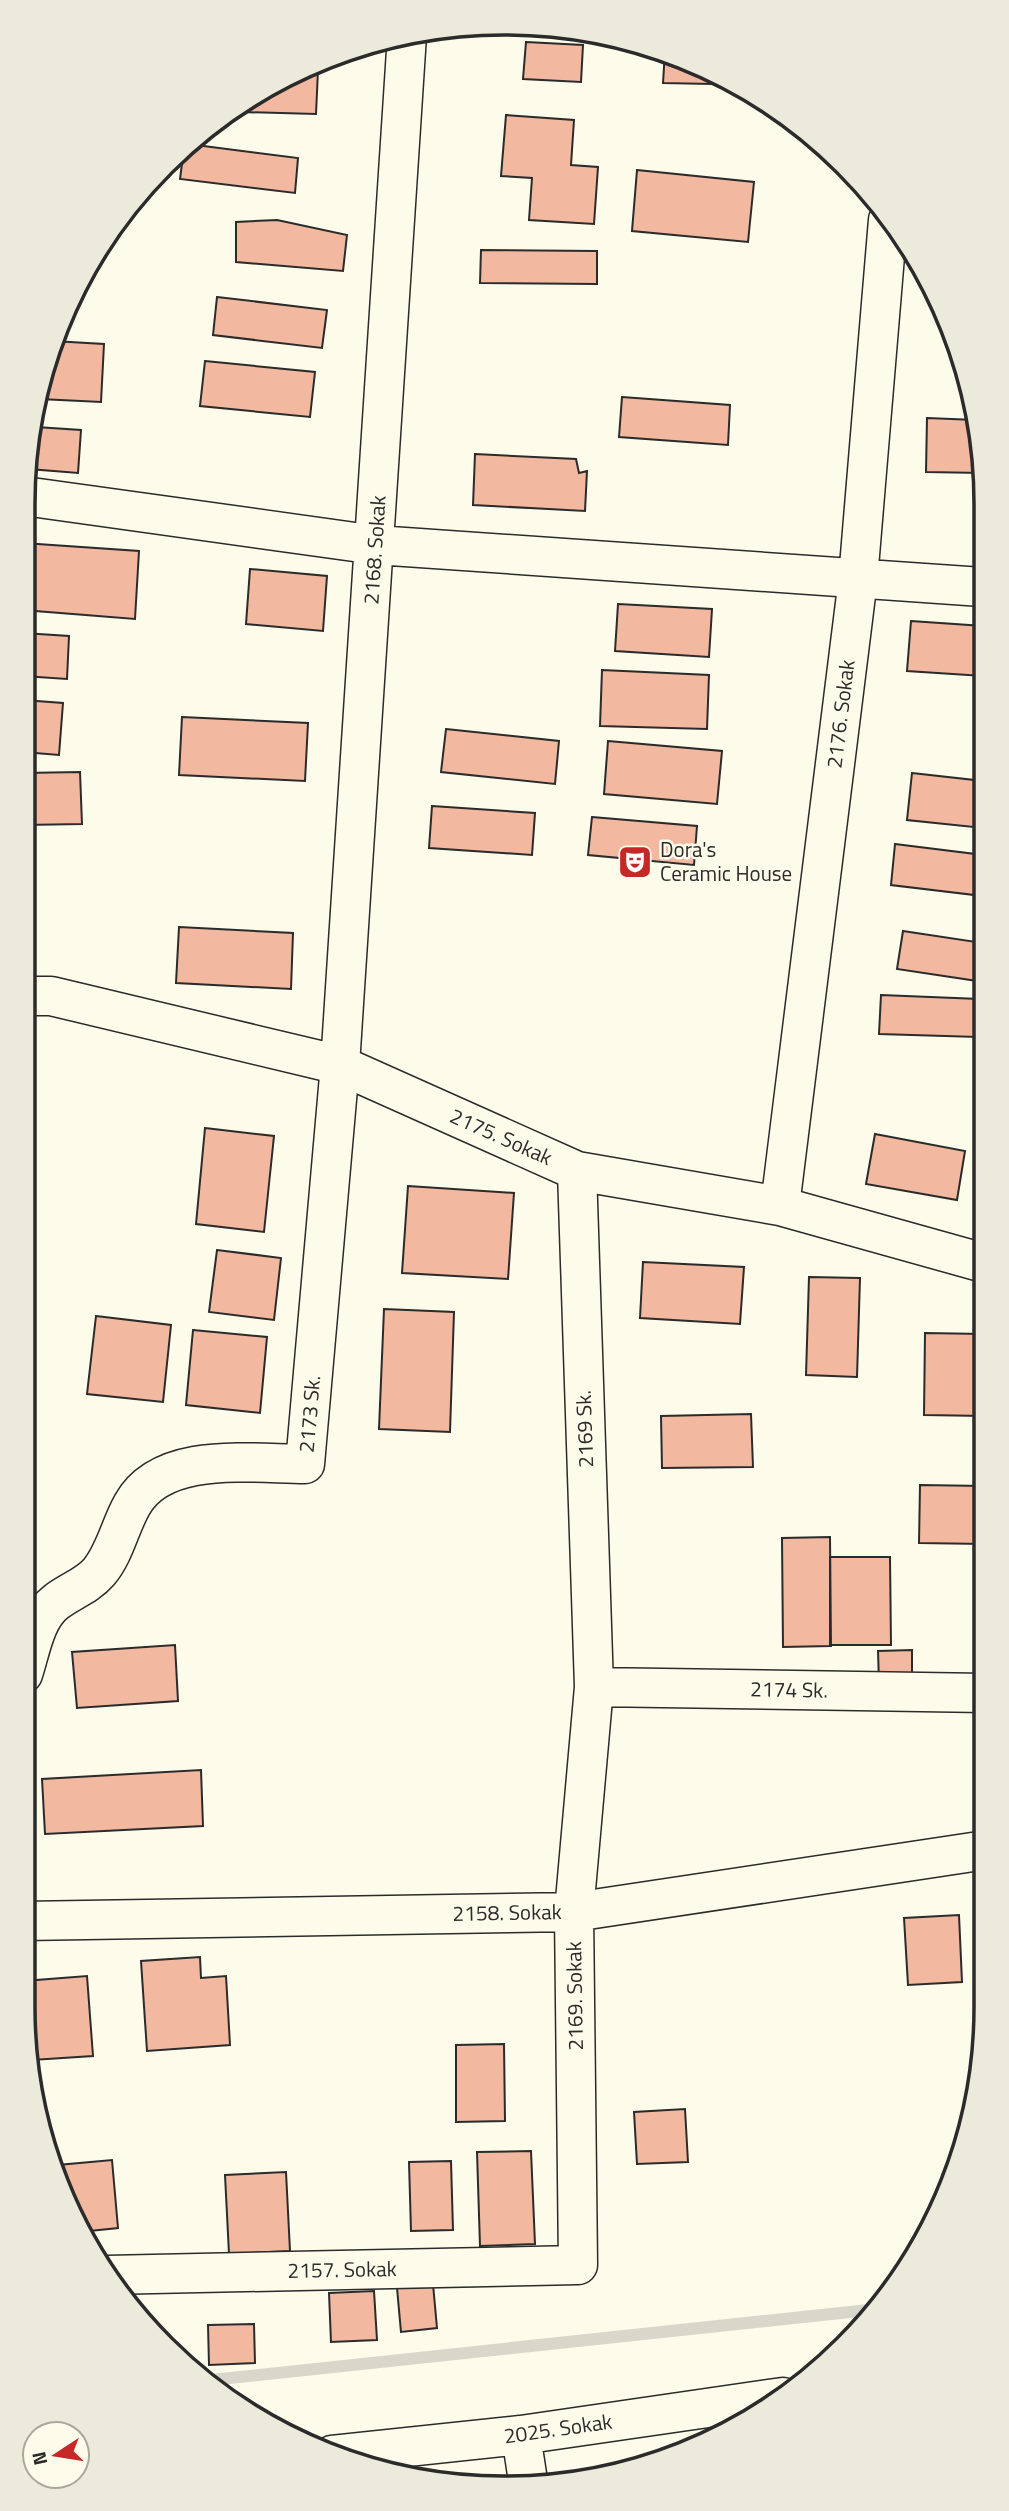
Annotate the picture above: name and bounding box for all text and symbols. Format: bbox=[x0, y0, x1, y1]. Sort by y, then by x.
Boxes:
street label: 2168. Sokak bbox=[354, 494, 394, 606]
street label: 2176. Sokak bbox=[817, 658, 863, 770]
place label: Dora's Ceramic House bbox=[660, 833, 792, 889]
theatre icon: Dora's Ceramic House bbox=[616, 843, 654, 881]
street label: 2175. Sokak bbox=[445, 1099, 558, 1173]
street label: 2173 Sk. bbox=[290, 1374, 328, 1454]
street label: 2169 Sk. bbox=[567, 1390, 601, 1468]
street label: 2174 Sk. bbox=[750, 1672, 828, 1706]
street label: 2158. Sokak bbox=[452, 1895, 562, 1929]
street label: 2169. Sokak bbox=[557, 1941, 591, 2051]
street label: 2157. Sokak bbox=[287, 2252, 397, 2286]
street label: 2025. Sokak bbox=[502, 2405, 614, 2451]
north arrow bbox=[21, 2420, 91, 2490]
text: N bbox=[23, 2449, 54, 2468]

